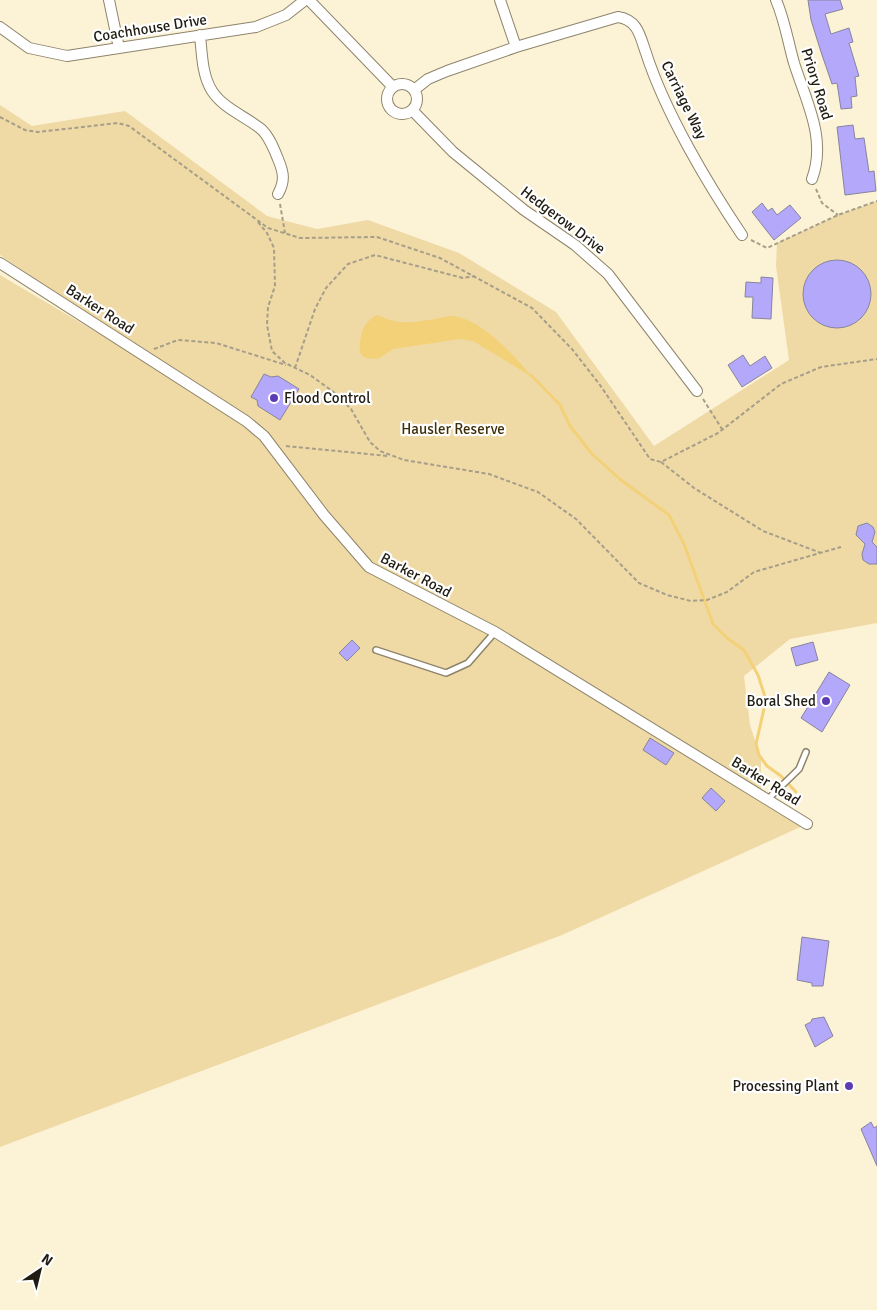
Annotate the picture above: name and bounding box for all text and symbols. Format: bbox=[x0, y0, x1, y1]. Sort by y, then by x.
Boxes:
street label: Coachhouse Drive bbox=[92, 10, 208, 46]
street label: Priory Road bbox=[798, 46, 836, 122]
street label: Carriage Way bbox=[657, 58, 711, 142]
street label: Hedgerow Drive bbox=[517, 182, 609, 258]
street label: Barker Road bbox=[62, 280, 138, 338]
place label: Flood Control bbox=[284, 389, 371, 407]
marker: Flood Control bbox=[268, 392, 280, 404]
park label: Hausler Reserve bbox=[401, 420, 505, 438]
street label: Barker Road bbox=[377, 549, 455, 601]
place label: Boral Shed bbox=[746, 692, 816, 710]
marker: Boral Shed bbox=[820, 695, 832, 707]
street label: Barker Road bbox=[728, 753, 804, 809]
place label: Processing Plant bbox=[733, 1077, 839, 1095]
marker: Processing Plant bbox=[843, 1080, 855, 1092]
north arrow bbox=[15, 1245, 65, 1295]
text: N bbox=[38, 1250, 56, 1270]

